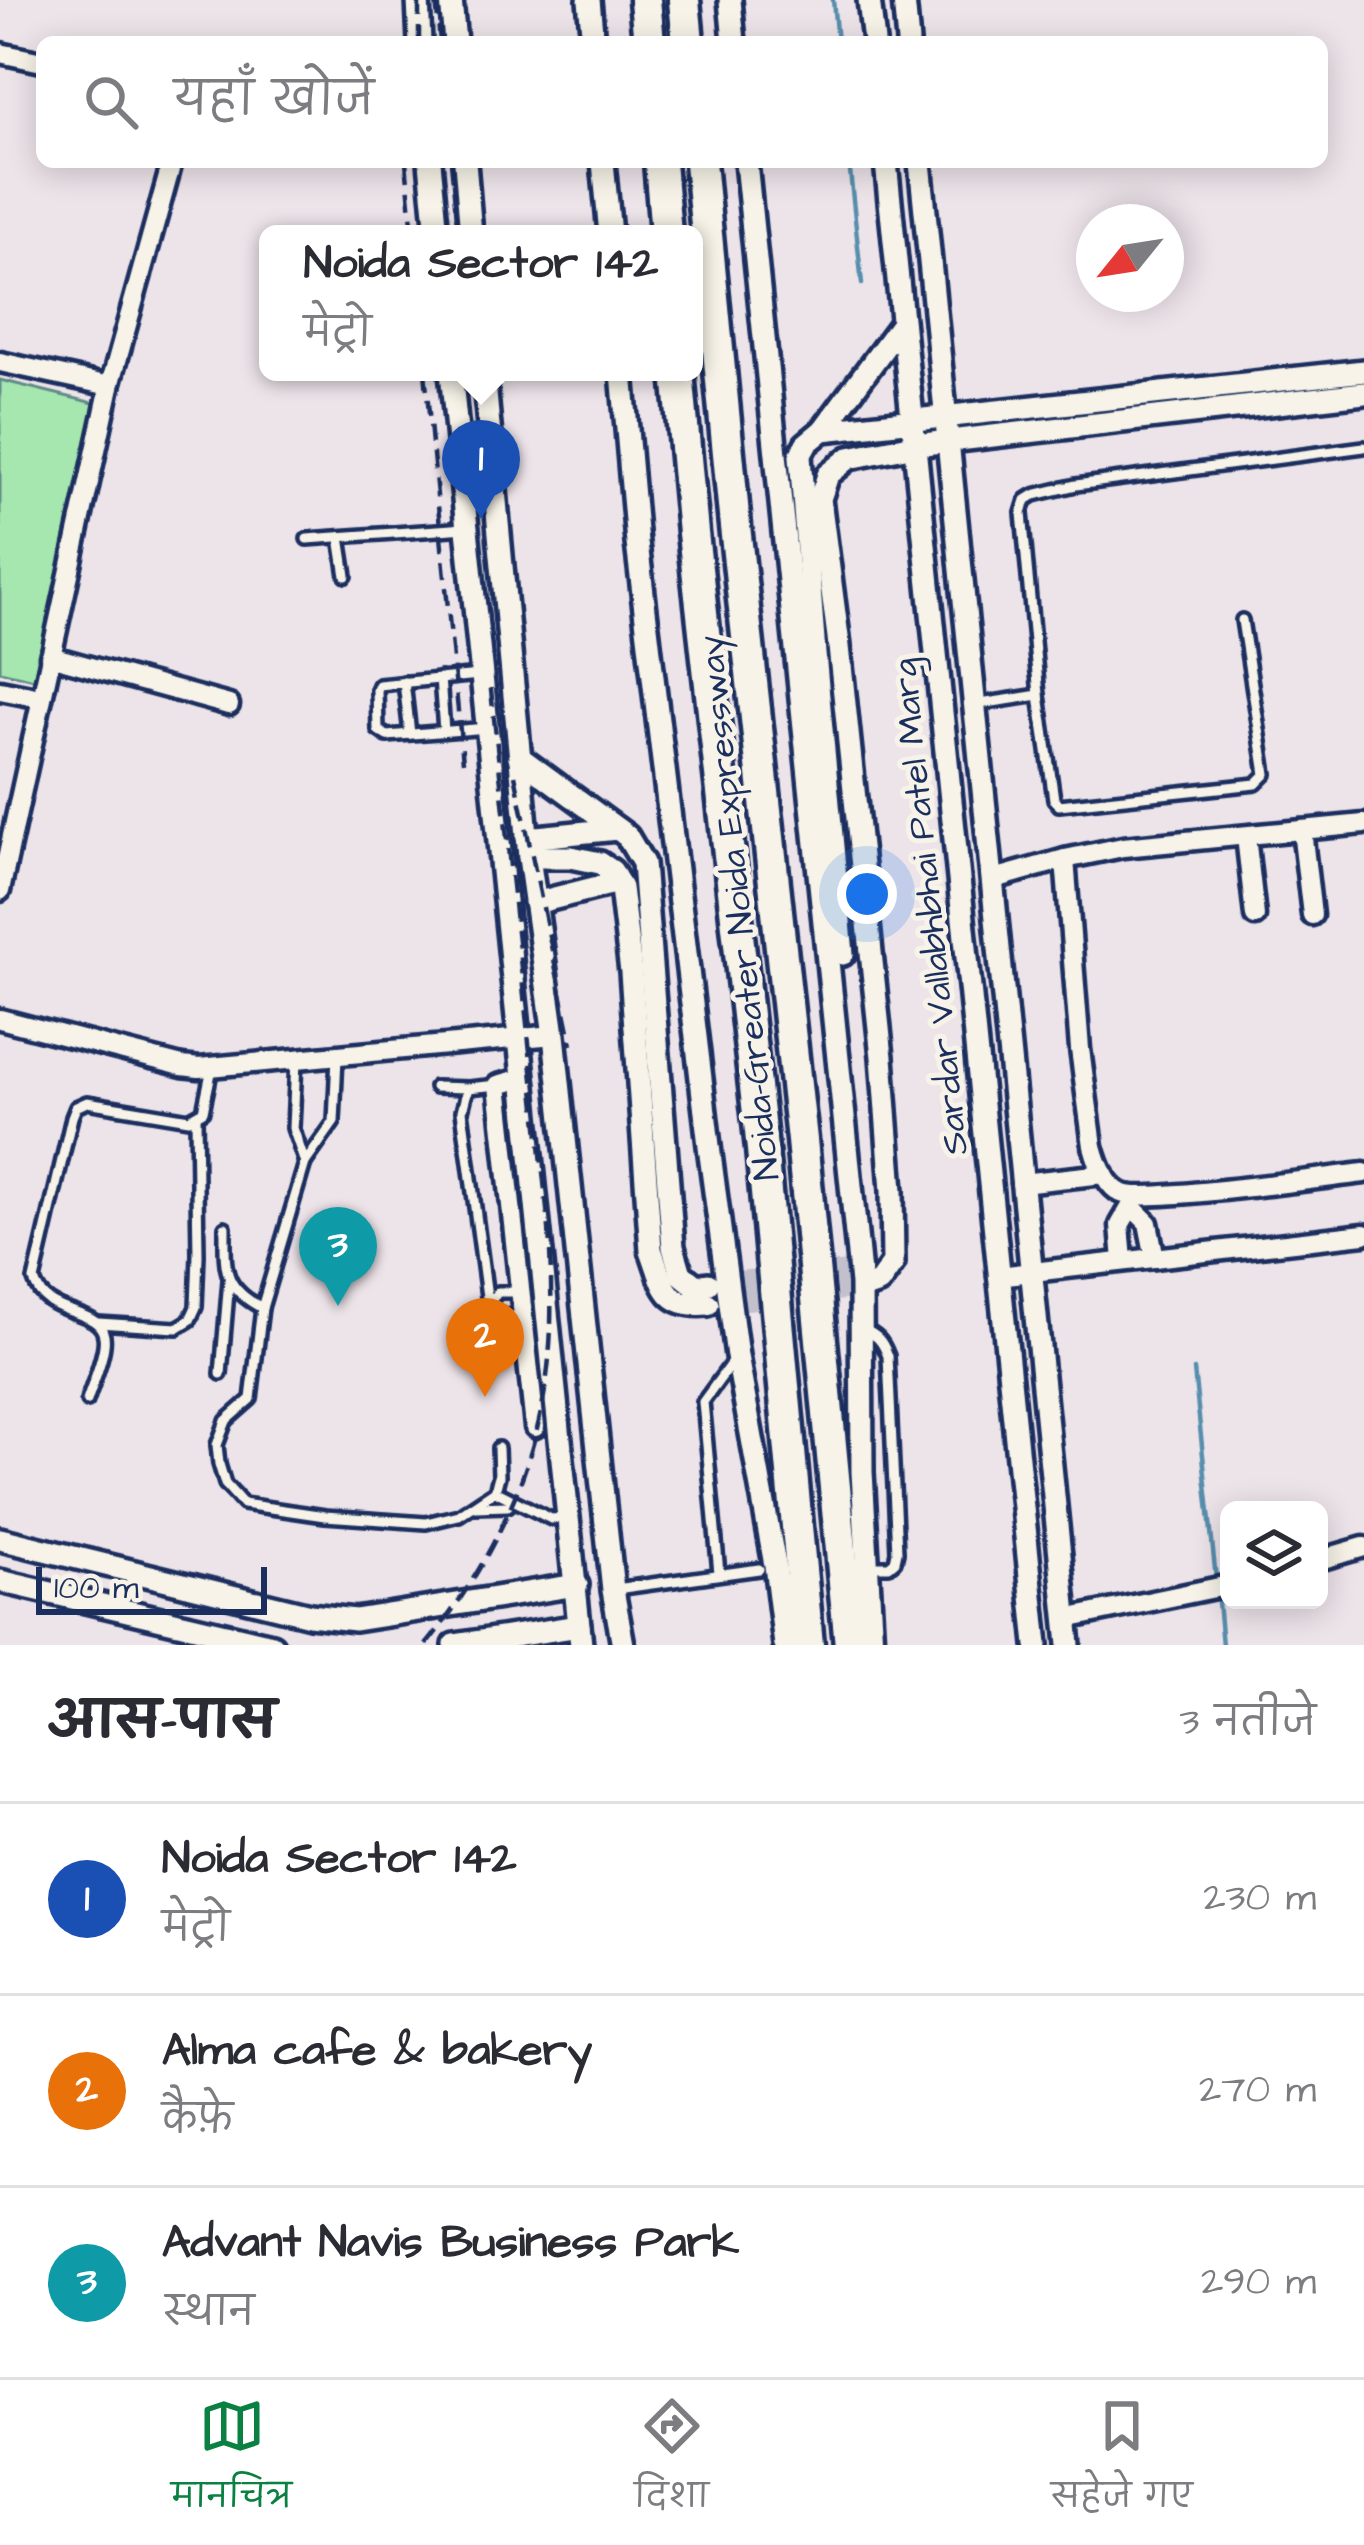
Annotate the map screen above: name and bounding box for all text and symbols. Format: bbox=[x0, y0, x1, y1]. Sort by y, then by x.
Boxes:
search box bbox=[36, 36, 1328, 168]
icon: search bbox=[78, 69, 144, 135]
text: यहाँ खोजें bbox=[174, 70, 374, 132]
north arrow bbox=[1076, 204, 1184, 312]
popup bbox=[259, 225, 703, 381]
text: Noida Sector 142 bbox=[304, 233, 658, 295]
text: मेट्रो bbox=[304, 307, 372, 361]
pin: 1 bbox=[442, 420, 520, 519]
street label: Noida-Greater Noida Expressway bbox=[685, 633, 793, 1183]
street label: Sardar Vallabhbhai Patel Marg bbox=[879, 656, 983, 1158]
your location bbox=[837, 864, 897, 924]
pin: 3 bbox=[299, 1207, 377, 1306]
pin: 2 bbox=[446, 1298, 524, 1397]
map controls bbox=[1220, 1501, 1328, 1609]
button: layers bbox=[1220, 1501, 1328, 1609]
scale bar bbox=[36, 1561, 267, 1614]
text: 100 m bbox=[54, 1565, 139, 1611]
text: आस-पास bbox=[48, 1687, 276, 1758]
text: 3 नतीजे bbox=[1179, 1696, 1316, 1750]
text: Noida Sector 142 bbox=[162, 1828, 517, 1890]
text: 1 bbox=[85, 1872, 90, 1926]
text: 230 m bbox=[1203, 1872, 1316, 1926]
text: मेट्रो bbox=[162, 1902, 230, 1956]
text: Alma cafe & bakery bbox=[162, 2020, 592, 2082]
text: 2 bbox=[76, 2064, 98, 2118]
text: 270 m bbox=[1199, 2064, 1316, 2118]
text: कैफ़े bbox=[162, 2094, 233, 2148]
text: Advant Navis Business Park bbox=[162, 2212, 739, 2274]
text: 3 bbox=[77, 2256, 97, 2310]
text: 290 m bbox=[1201, 2256, 1316, 2310]
text: स्थान bbox=[162, 2286, 254, 2340]
tab: मानचित्र bbox=[171, 2393, 292, 2532]
tab: दिशा bbox=[634, 2393, 709, 2532]
tab: सहेजे गए bbox=[1051, 2393, 1193, 2532]

